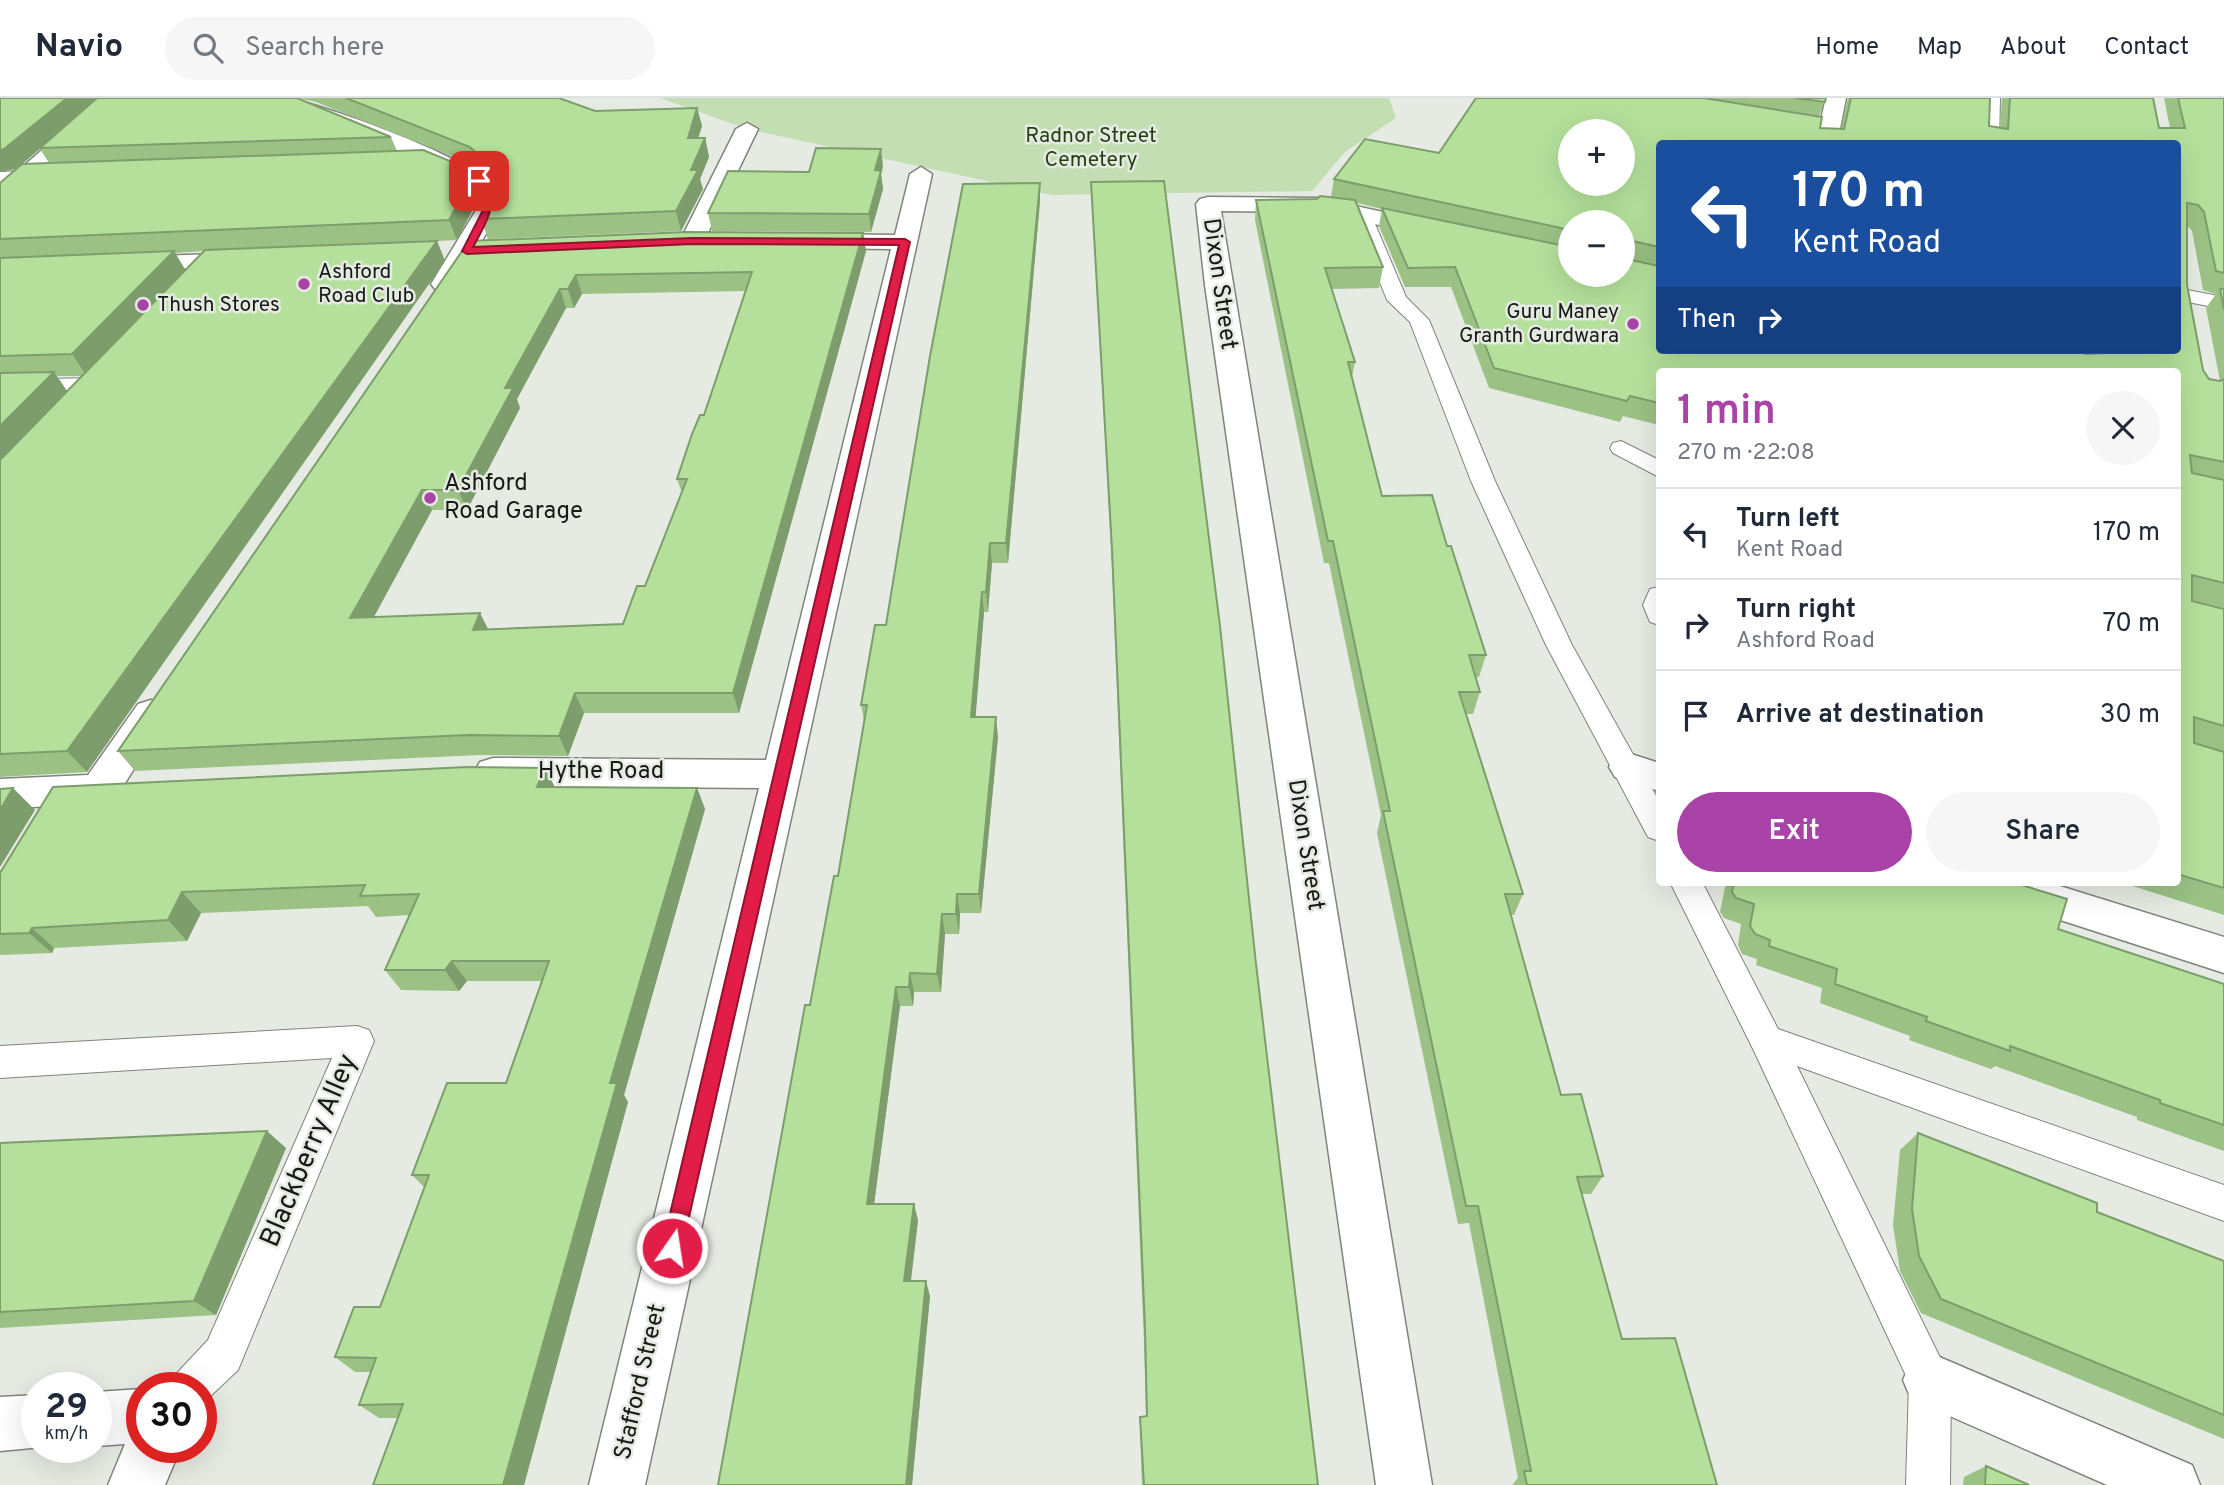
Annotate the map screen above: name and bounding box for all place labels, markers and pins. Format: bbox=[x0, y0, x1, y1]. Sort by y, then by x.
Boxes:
pin bbox=[449, 151, 509, 211]
place label: Ashford Road Club bbox=[318, 259, 414, 310]
marker: Ashford Road Club bbox=[296, 276, 312, 292]
place label: Thush Stores bbox=[157, 292, 280, 319]
marker: Thush Stores bbox=[135, 297, 151, 313]
place label: Guru Maney Granth Gurdwara bbox=[1459, 299, 1619, 350]
marker: Guru Maney Granth Gurdwara bbox=[1625, 316, 1641, 332]
place label: Ashford Road Garage bbox=[444, 469, 583, 527]
marker: Ashford Road Garage bbox=[422, 490, 438, 506]

